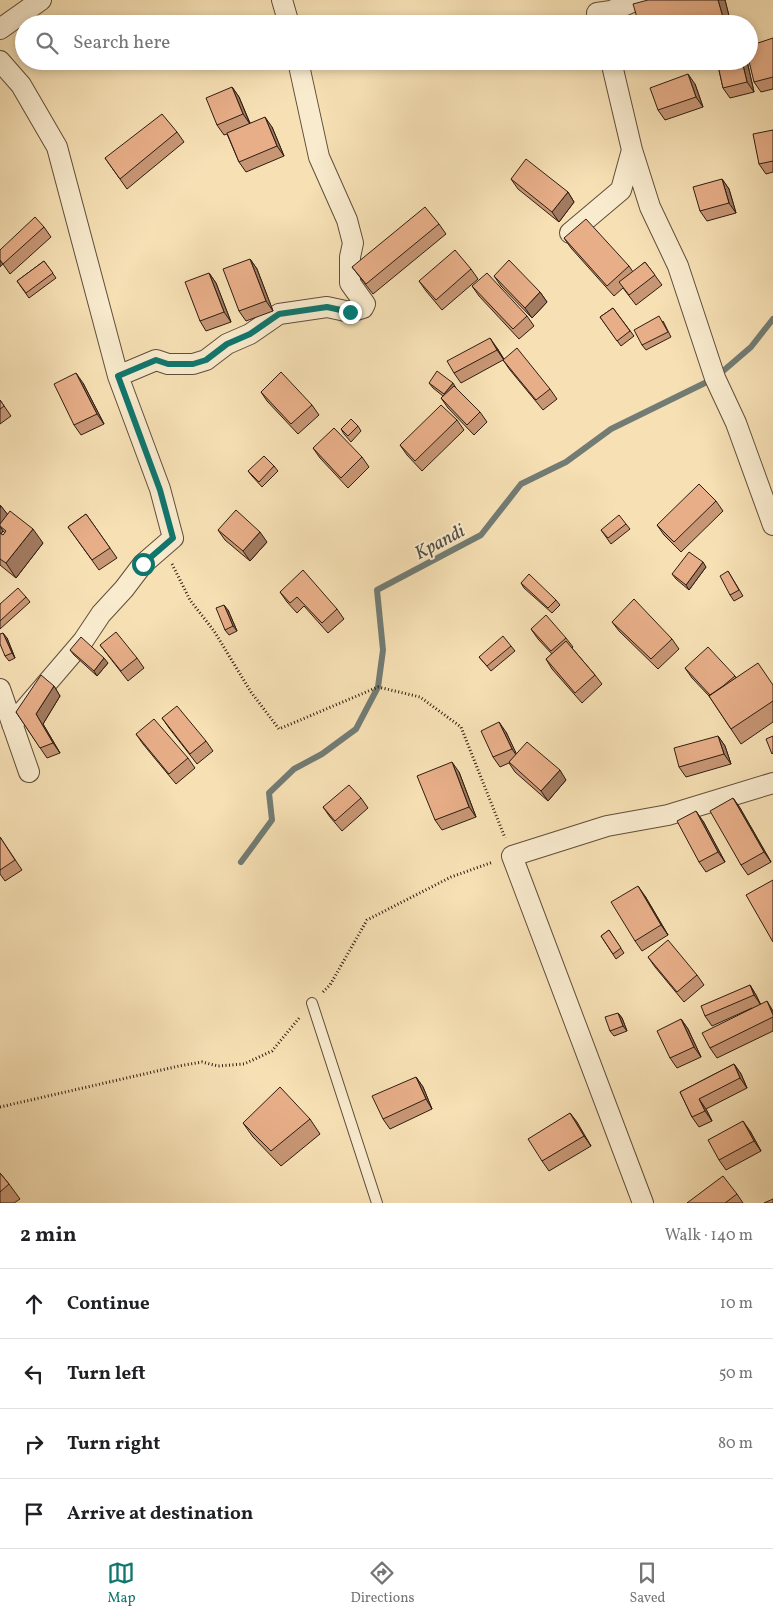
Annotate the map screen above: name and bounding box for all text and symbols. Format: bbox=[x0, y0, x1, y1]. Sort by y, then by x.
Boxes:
search box bbox=[15, 15, 758, 70]
icon: search bbox=[33, 29, 61, 57]
text: Search here bbox=[73, 30, 170, 56]
route end bbox=[339, 301, 362, 324]
water label: Kpandi bbox=[410, 519, 470, 567]
route start bbox=[132, 553, 155, 576]
text: 2 min bbox=[20, 1221, 77, 1250]
text: Walk · 140 m bbox=[665, 1225, 753, 1247]
icon: ahead bbox=[20, 1290, 48, 1318]
text: Continue bbox=[67, 1291, 150, 1317]
text: 10 m bbox=[720, 1293, 753, 1315]
icon: left bbox=[20, 1360, 48, 1388]
text: Turn left bbox=[67, 1361, 146, 1387]
text: 50 m bbox=[719, 1363, 753, 1385]
icon: right bbox=[20, 1430, 48, 1458]
text: Turn right bbox=[67, 1431, 160, 1457]
text: 80 m bbox=[718, 1433, 753, 1455]
icon: arrive bbox=[20, 1500, 48, 1528]
text: Arrive at destination bbox=[67, 1501, 253, 1527]
tab: Map bbox=[107, 1559, 135, 1608]
tab: Directions bbox=[350, 1559, 415, 1608]
tab: Saved bbox=[629, 1559, 666, 1608]

